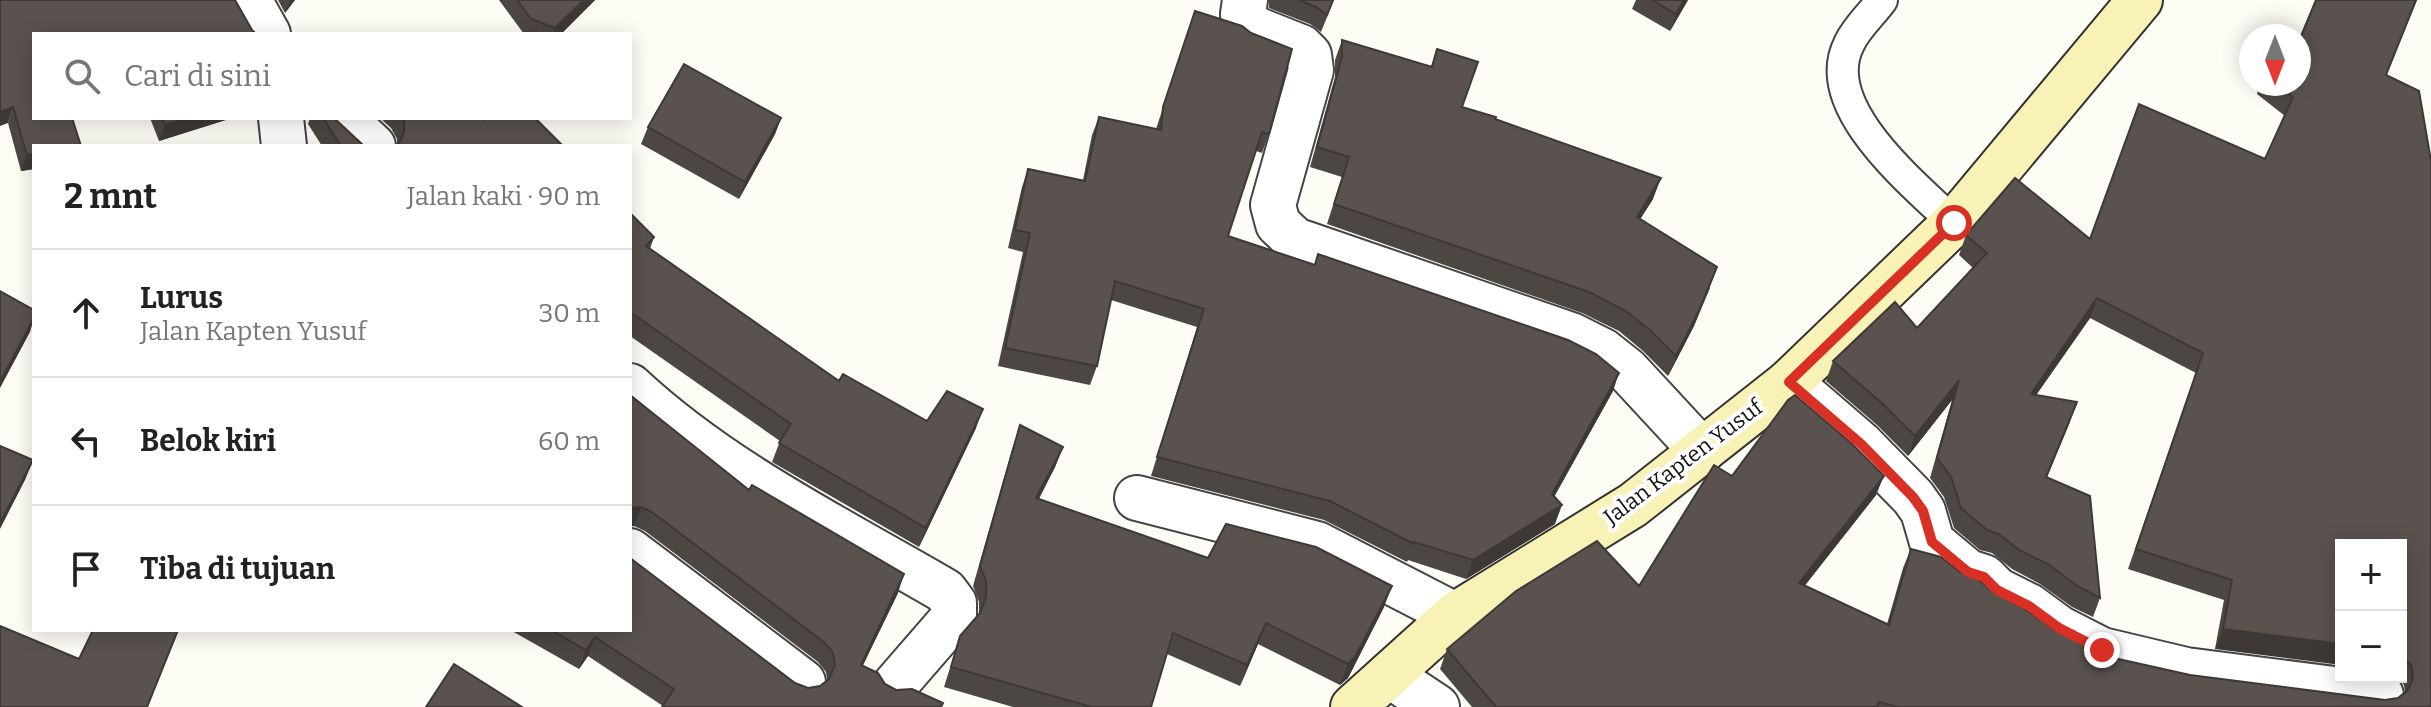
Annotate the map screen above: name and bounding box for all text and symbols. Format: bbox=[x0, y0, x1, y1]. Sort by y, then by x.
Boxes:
north arrow bbox=[2239, 24, 2311, 96]
search box bbox=[32, 32, 632, 120]
icon: search bbox=[60, 54, 104, 98]
text: Cari di sini bbox=[124, 58, 271, 94]
text: 2 mnt bbox=[64, 176, 157, 217]
text: Jalan kaki · 90 m bbox=[407, 181, 600, 212]
route start bbox=[1936, 205, 1972, 241]
text: Lurus bbox=[140, 280, 223, 316]
icon: ahead bbox=[64, 291, 108, 335]
text: 30 m bbox=[539, 298, 600, 329]
text: Jalan Kapten Yusuf bbox=[140, 316, 366, 347]
street label: Jalan Kapten Yusuf bbox=[1598, 393, 1769, 531]
icon: left bbox=[64, 419, 108, 463]
text: Belok kiri bbox=[140, 423, 276, 459]
text: 60 m bbox=[538, 426, 600, 457]
map controls bbox=[2335, 539, 2407, 683]
button: + bbox=[2335, 539, 2407, 611]
icon: arrive bbox=[64, 547, 108, 591]
text: Tiba di tujuan bbox=[140, 551, 335, 587]
button: − bbox=[2335, 611, 2407, 683]
route end bbox=[2084, 632, 2120, 668]

